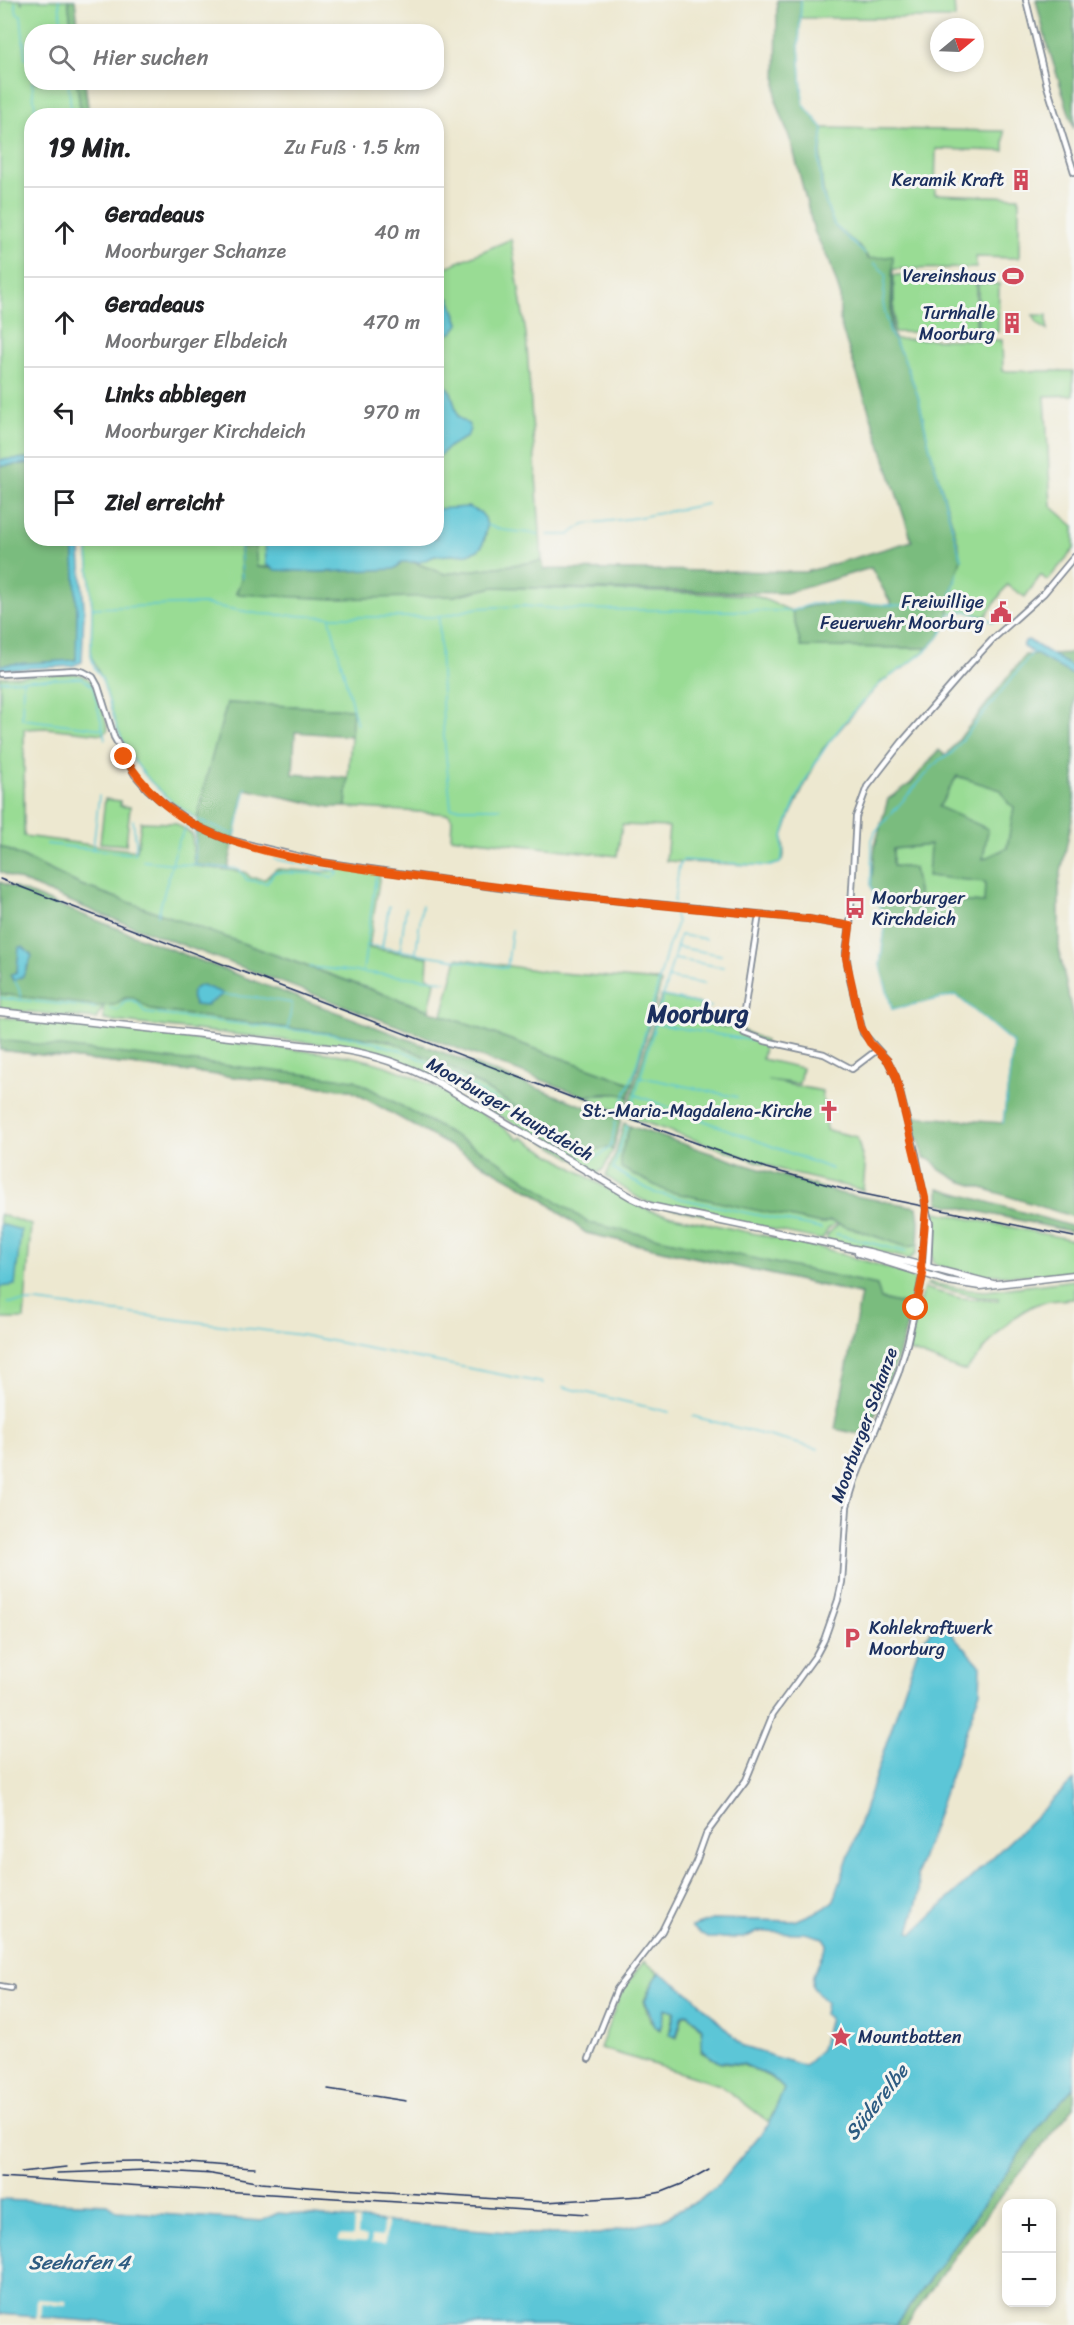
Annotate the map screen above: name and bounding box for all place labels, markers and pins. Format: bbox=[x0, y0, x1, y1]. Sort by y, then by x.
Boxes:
place label: Keramik Kraft bbox=[892, 164, 1005, 196]
building icon: Keramik Kraft bbox=[1009, 168, 1033, 192]
place label: Vereinshaus bbox=[902, 260, 997, 292]
sports icon: Vereinshaus bbox=[1001, 264, 1025, 288]
place label: Turnhalle Moorburg bbox=[919, 297, 995, 350]
building icon: Turnhalle Moorburg bbox=[1000, 311, 1024, 335]
place label: Freiwillige Feuerwehr Moorburg bbox=[820, 586, 984, 639]
public building icon: Freiwillige Feuerwehr Moorburg bbox=[989, 600, 1013, 624]
place label: Moorburger Kirchdeich bbox=[872, 882, 966, 935]
bus stop icon: Moorburger Kirchdeich bbox=[843, 896, 867, 920]
place label: St.-Maria-Magdalena-Kirche bbox=[582, 1095, 812, 1127]
church icon: St.-Maria-Magdalena-Kirche bbox=[817, 1099, 841, 1123]
place label: Kohlekraftwerk Moorburg bbox=[869, 1612, 993, 1665]
parking icon: Kohlekraftwerk Moorburg bbox=[840, 1626, 864, 1650]
place label: Mountbatten bbox=[858, 2021, 962, 2053]
place icon: Mountbatten bbox=[829, 2025, 853, 2049]

